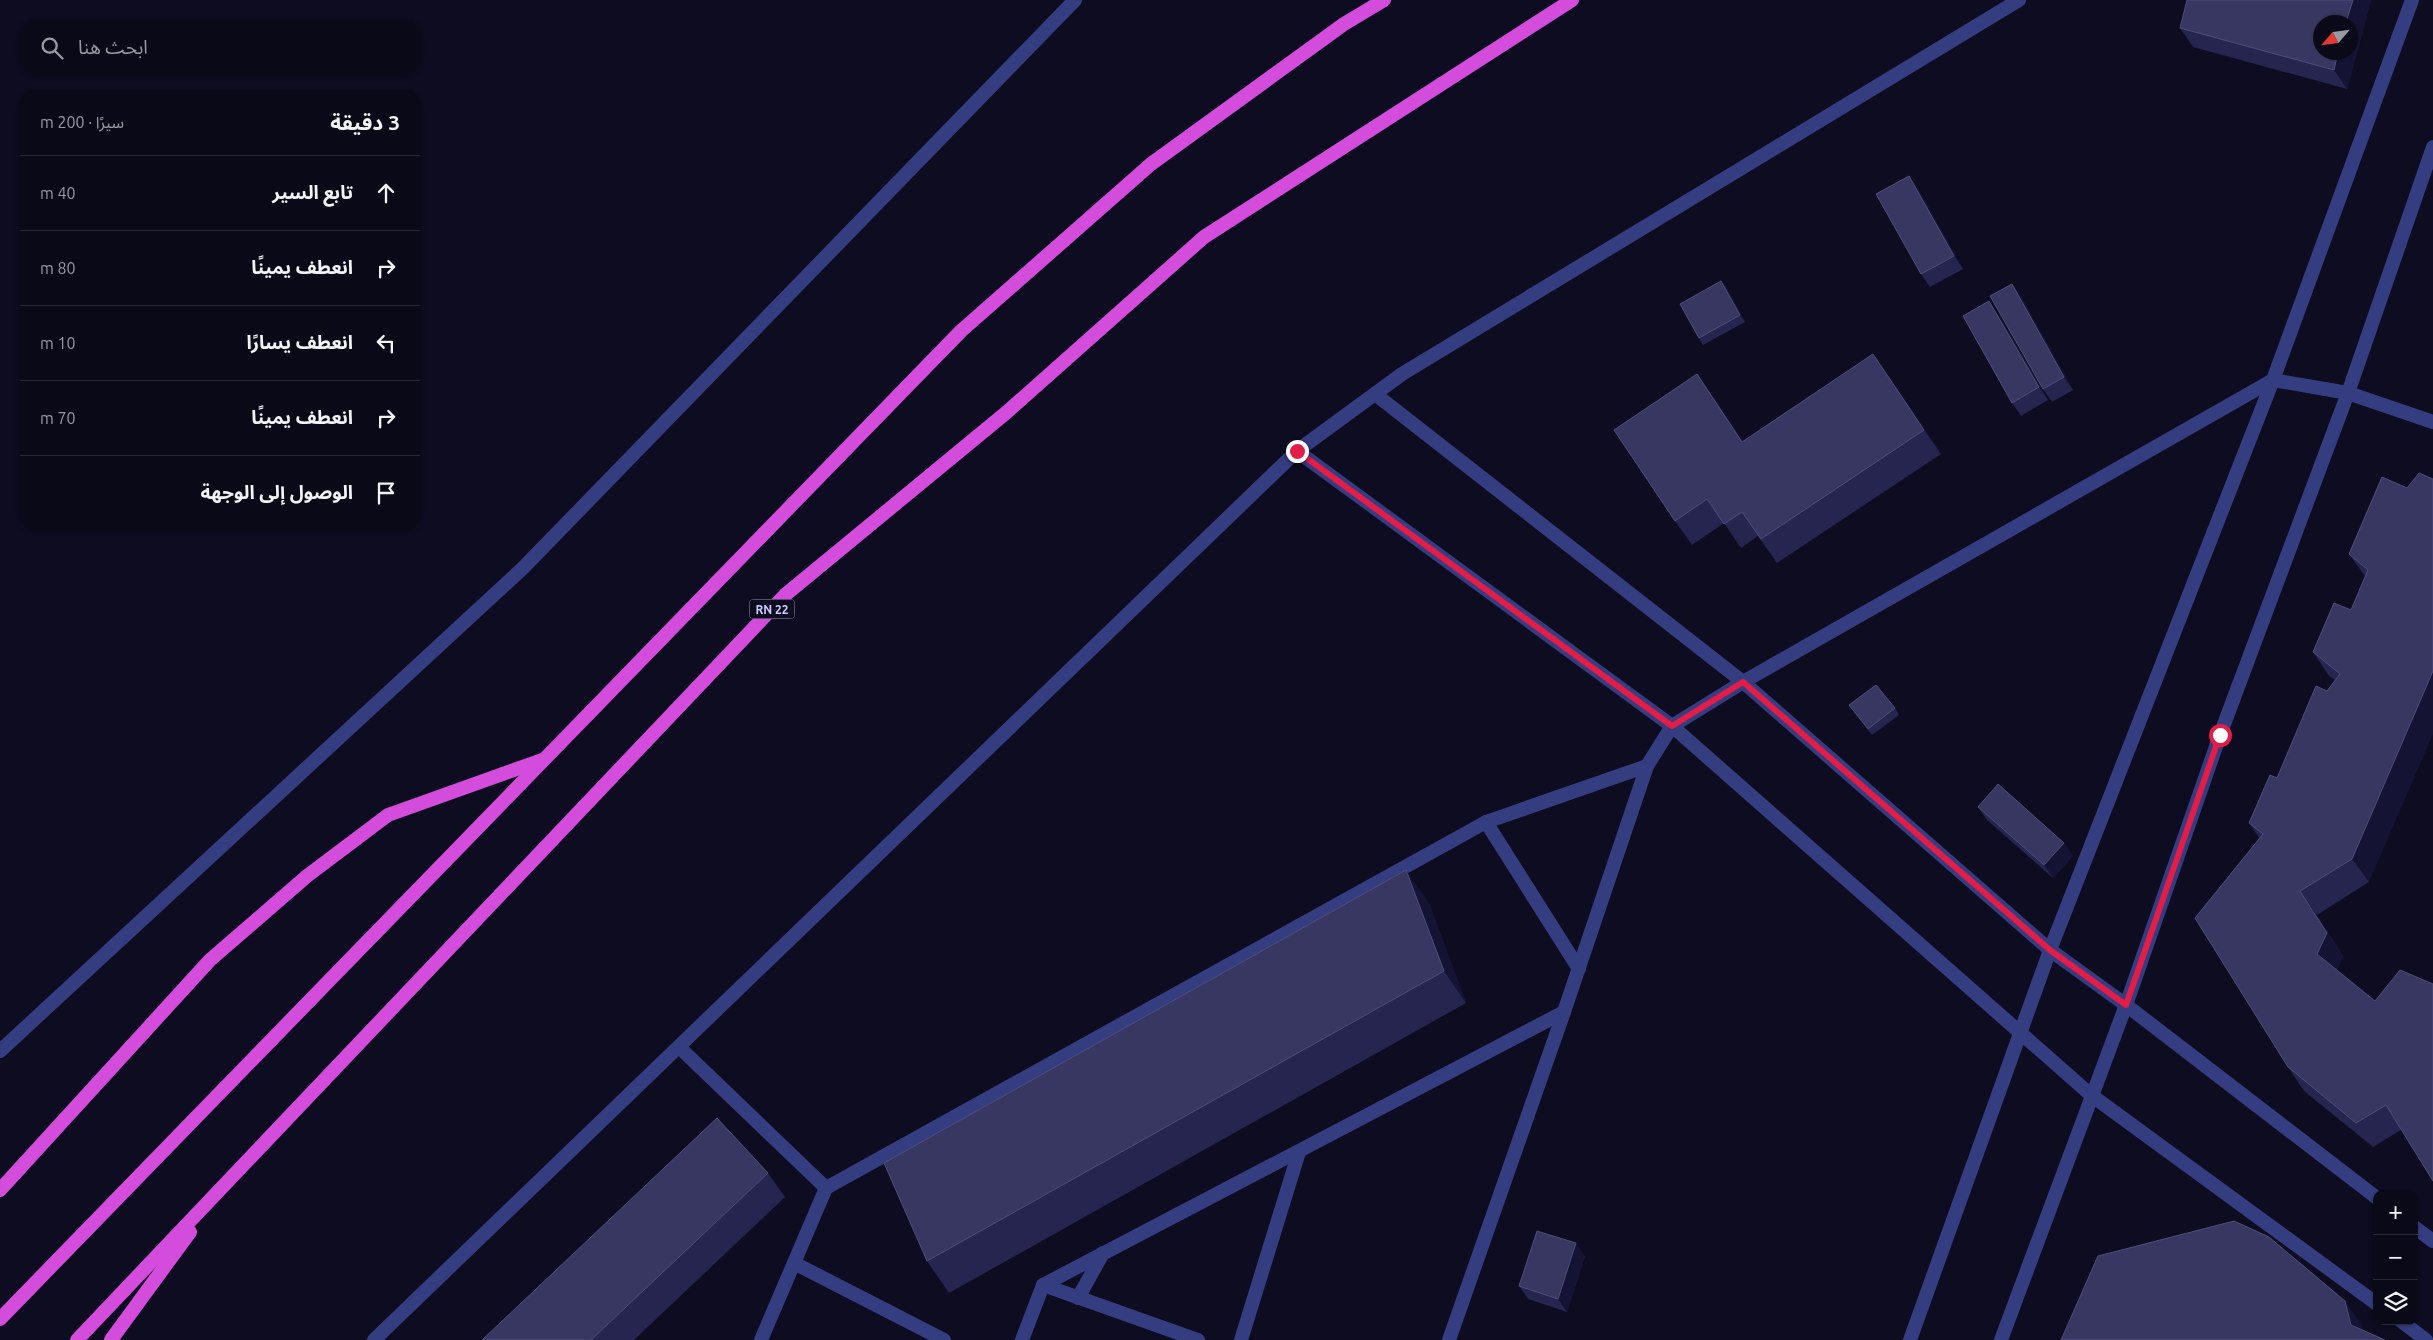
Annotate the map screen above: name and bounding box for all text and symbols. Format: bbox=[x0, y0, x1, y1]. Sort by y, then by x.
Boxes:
north arrow bbox=[2313, 15, 2358, 60]
search box bbox=[20, 20, 420, 75]
icon: search bbox=[38, 34, 66, 62]
text: ابحث هنا bbox=[78, 36, 148, 58]
text: 3 دقيقة bbox=[330, 110, 400, 134]
text: سيرًا · 200 m bbox=[40, 113, 124, 131]
icon: ahead bbox=[372, 179, 400, 207]
text: تابع السير bbox=[272, 181, 353, 203]
text: 40 m bbox=[40, 184, 76, 202]
icon: right bbox=[372, 254, 400, 282]
text: انعطف يمينًا bbox=[251, 256, 353, 278]
text: 80 m bbox=[40, 259, 76, 277]
icon: left bbox=[372, 329, 400, 357]
text: انعطف يسارًا bbox=[246, 331, 353, 353]
text: 10 m bbox=[40, 334, 76, 352]
icon: right bbox=[372, 404, 400, 432]
text: انعطف يمينًا bbox=[251, 406, 353, 428]
text: 70 m bbox=[40, 409, 76, 427]
route end bbox=[1286, 440, 1309, 463]
icon: arrive bbox=[372, 479, 400, 507]
text: الوصول إلى الوجهة bbox=[201, 481, 353, 503]
road number: RN 22 bbox=[750, 600, 794, 618]
route start bbox=[2209, 724, 2232, 747]
map controls bbox=[2373, 1190, 2418, 1325]
button: + bbox=[2373, 1190, 2418, 1235]
button: − bbox=[2373, 1235, 2418, 1280]
button: layers bbox=[2373, 1280, 2418, 1325]

